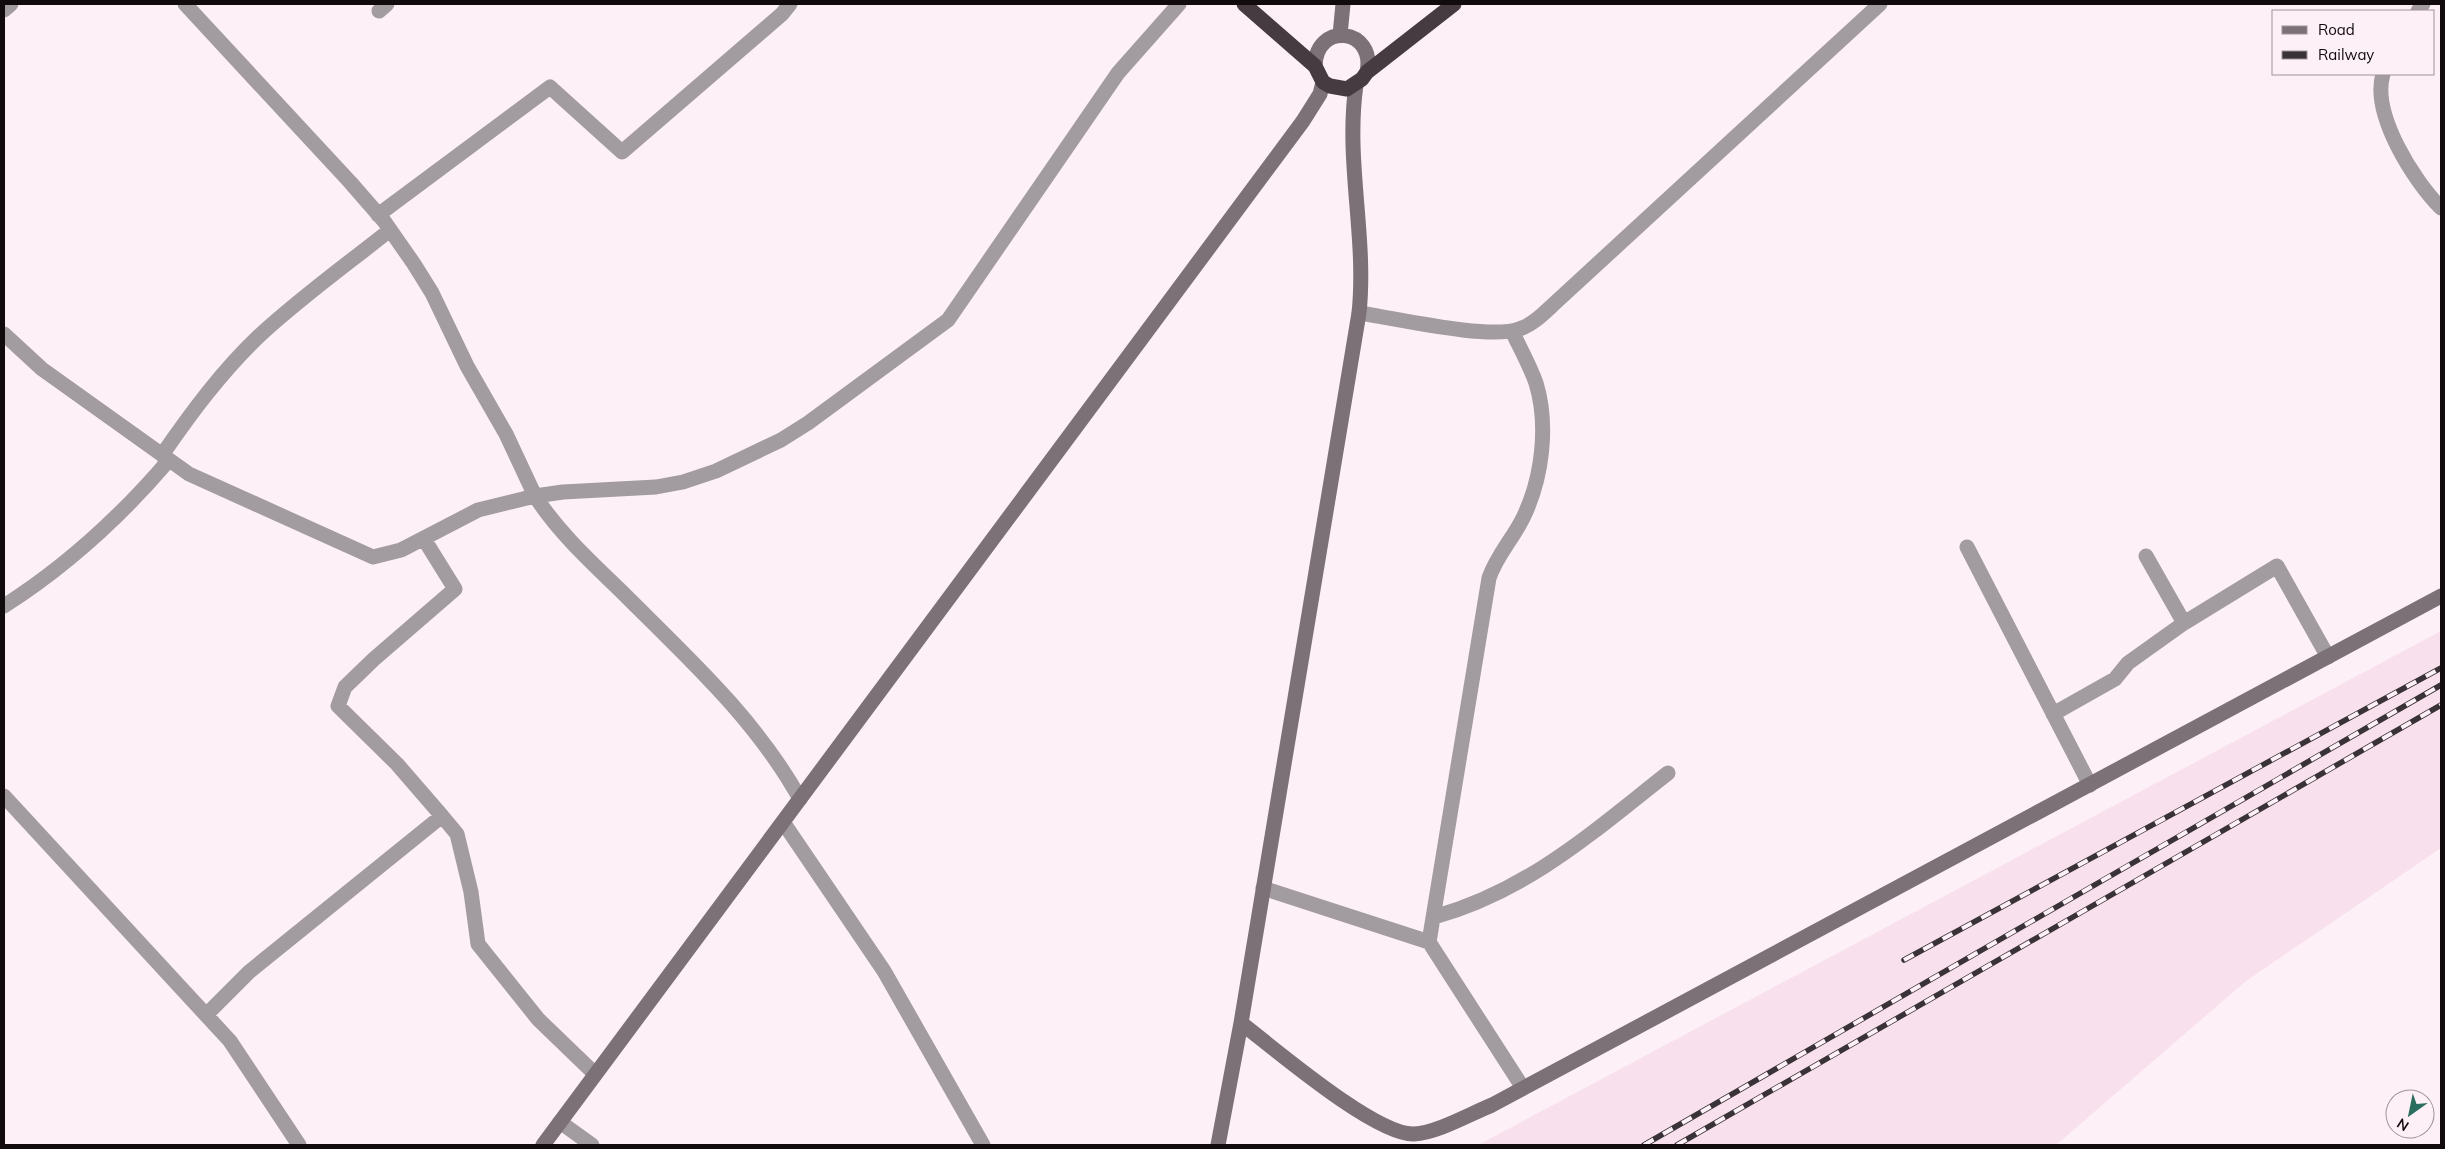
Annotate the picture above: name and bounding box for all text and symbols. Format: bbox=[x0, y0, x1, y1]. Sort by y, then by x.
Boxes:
legend bbox=[2272, 10, 2435, 75]
text: Road bbox=[2318, 20, 2355, 39]
text: Railway bbox=[2318, 45, 2374, 64]
north arrow bbox=[2385, 1089, 2435, 1139]
text: N bbox=[2394, 1114, 2412, 1135]

